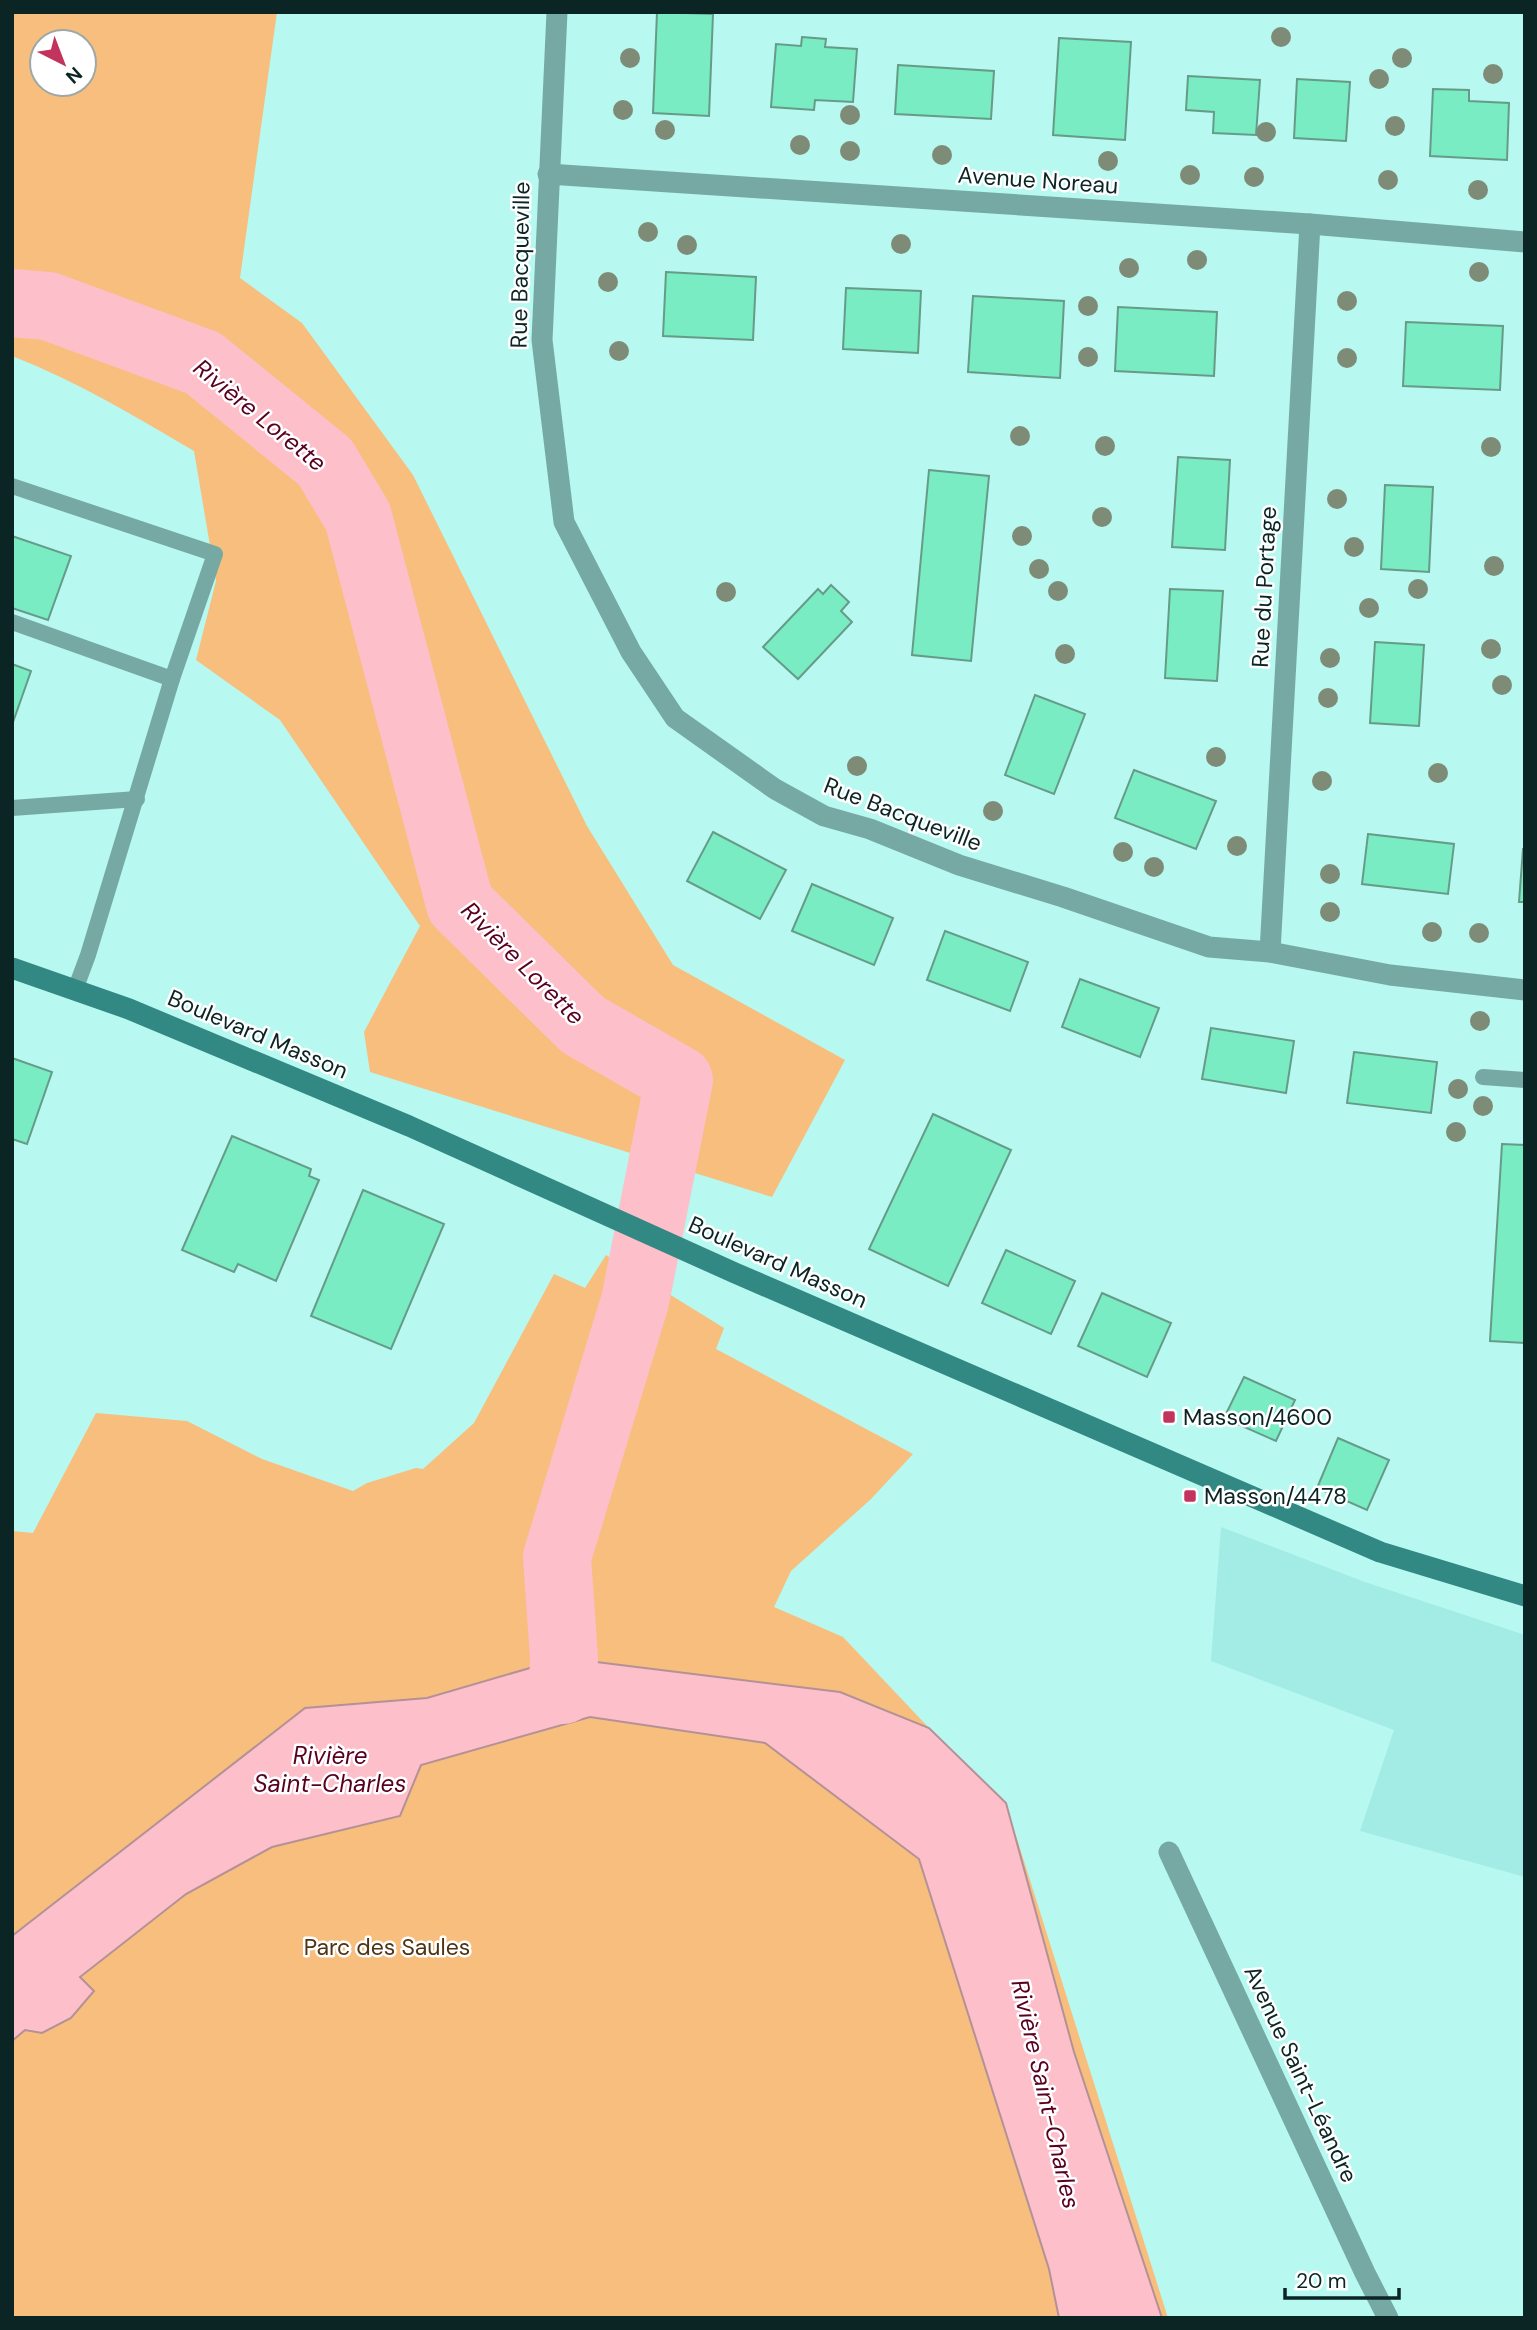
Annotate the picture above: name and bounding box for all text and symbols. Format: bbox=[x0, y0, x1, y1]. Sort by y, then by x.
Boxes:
north arrow bbox=[28, 28, 98, 98]
text: N bbox=[61, 61, 88, 89]
street label: Avenue Noreau bbox=[957, 159, 1119, 201]
street label: Rue Bacqueville bbox=[504, 181, 536, 349]
water label: Rivière Lorette bbox=[187, 352, 333, 478]
street label: Rue du Portage bbox=[1245, 506, 1283, 668]
street label: Rue Bacqueville bbox=[820, 770, 986, 858]
water label: Rivière Lorette bbox=[455, 895, 591, 1031]
street label: Boulevard Masson bbox=[163, 983, 353, 1085]
street label: Boulevard Masson bbox=[684, 1209, 872, 1315]
place label: Masson/4600 bbox=[1183, 1402, 1332, 1432]
marker: Masson/4600 bbox=[1161, 1409, 1177, 1425]
place label: Masson/4478 bbox=[1204, 1481, 1347, 1511]
marker: Masson/4478 bbox=[1182, 1488, 1198, 1504]
water label: Rivière Saint-Charles bbox=[254, 1740, 406, 1799]
park label: Parc des Saules bbox=[304, 1932, 470, 1962]
street label: Avenue Saint-Léandre bbox=[1237, 1961, 1365, 2187]
water label: Rivière Saint-Charles bbox=[1005, 1976, 1087, 2212]
scale bar bbox=[1285, 2256, 1399, 2300]
text: 20 m bbox=[1296, 2267, 1347, 2295]

